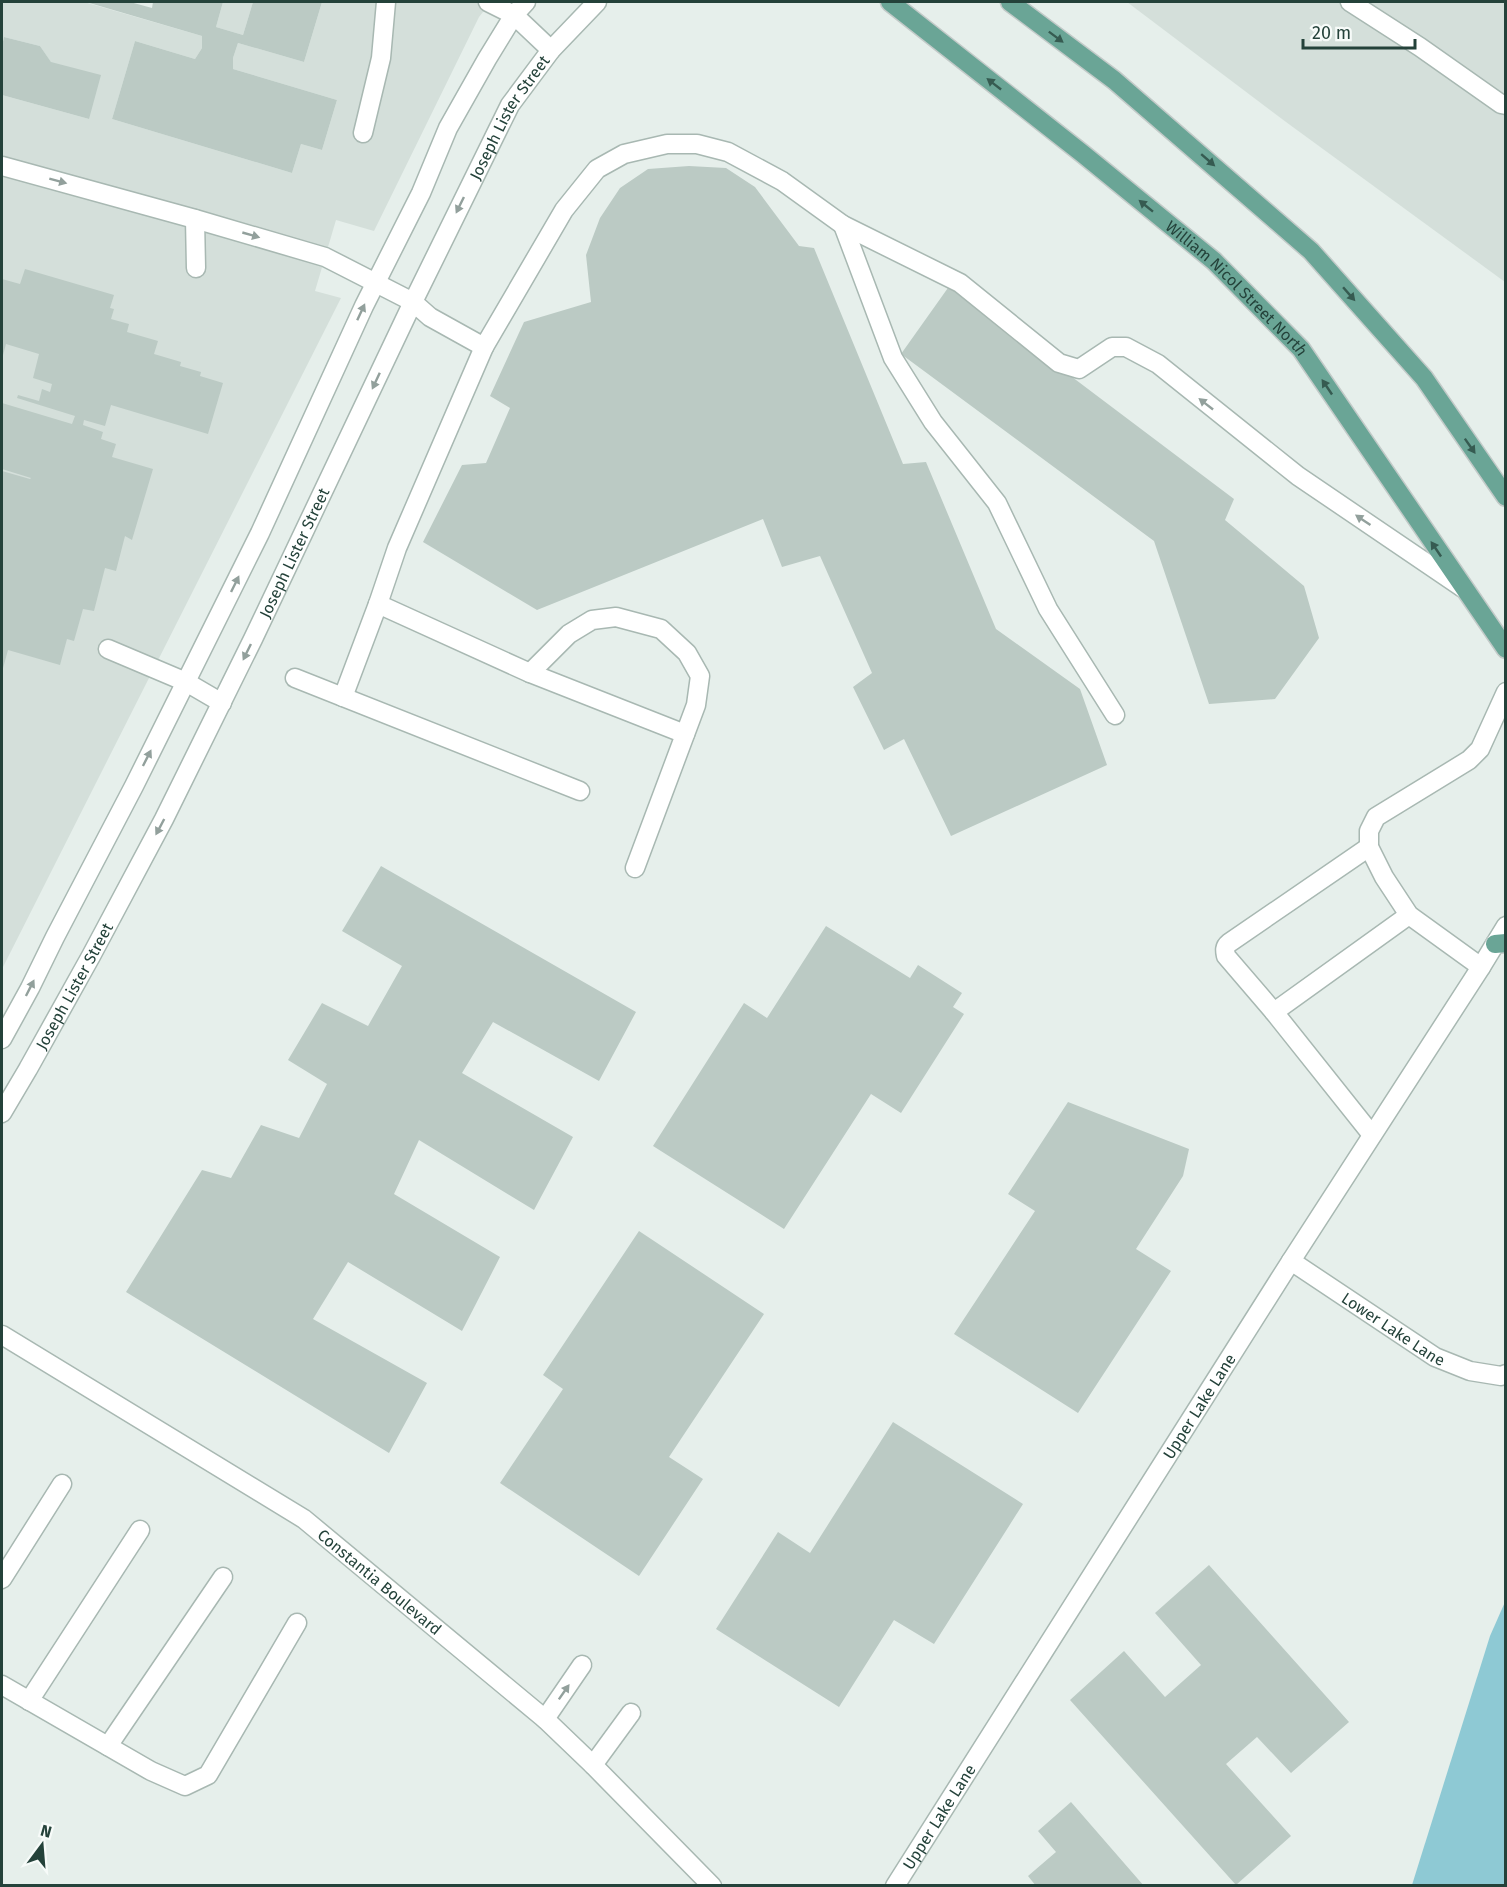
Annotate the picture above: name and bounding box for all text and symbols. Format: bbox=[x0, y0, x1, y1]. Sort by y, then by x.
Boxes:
scale bar bbox=[1303, 12, 1416, 50]
text: 20 m bbox=[1312, 22, 1351, 44]
one-way arrow bbox=[1049, 30, 1064, 42]
street label: Joseph Lister Street bbox=[465, 51, 553, 183]
one-way arrow bbox=[986, 77, 1002, 90]
one-way arrow bbox=[1200, 153, 1215, 167]
one-way arrow bbox=[49, 177, 67, 187]
one-way arrow bbox=[456, 197, 465, 214]
one-way arrow bbox=[1138, 199, 1154, 212]
street label: William Nicol Street North bbox=[1162, 216, 1312, 359]
one-way arrow bbox=[242, 231, 260, 240]
one-way arrow bbox=[1342, 286, 1355, 301]
one-way arrow bbox=[356, 303, 365, 320]
one-way arrow bbox=[371, 372, 381, 390]
one-way arrow bbox=[1321, 380, 1333, 396]
one-way arrow bbox=[1199, 398, 1214, 410]
one-way arrow bbox=[1464, 437, 1476, 453]
street label: Joseph Lister Street bbox=[255, 484, 333, 621]
one-way arrow bbox=[1355, 515, 1371, 526]
one-way arrow bbox=[1431, 541, 1442, 557]
one-way arrow bbox=[230, 576, 240, 593]
one-way arrow bbox=[242, 643, 251, 660]
one-way arrow bbox=[143, 750, 152, 767]
one-way arrow bbox=[155, 818, 165, 835]
street label: Joseph Lister Street bbox=[31, 919, 117, 1053]
one-way arrow bbox=[25, 979, 35, 996]
street label: Lower Lake Lane bbox=[1338, 1288, 1448, 1369]
street label: Upper Lake Lane bbox=[1159, 1350, 1239, 1462]
street label: Constantia Boulevard bbox=[314, 1525, 445, 1639]
one-way arrow bbox=[558, 1685, 570, 1701]
street label: Upper Lake Lane bbox=[898, 1761, 979, 1873]
north arrow bbox=[12, 1815, 72, 1875]
text: N bbox=[38, 1820, 54, 1842]

